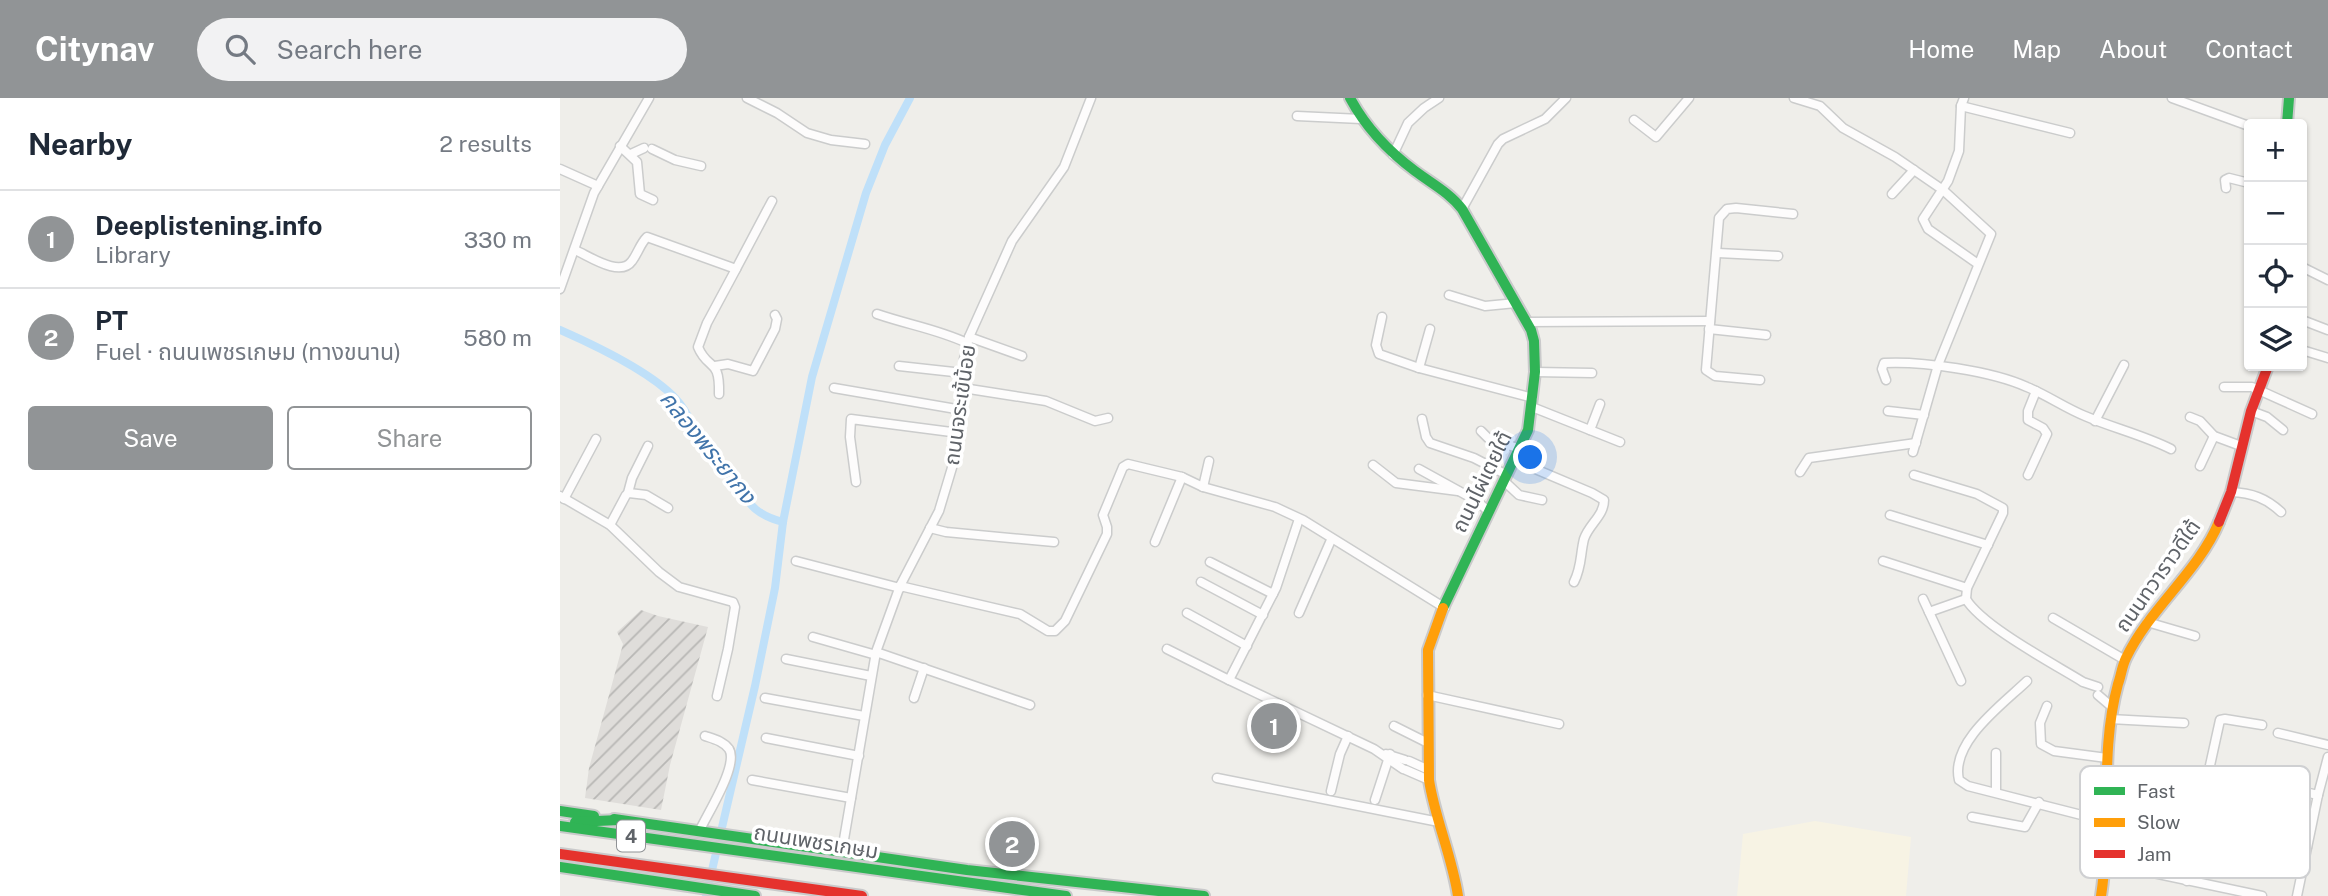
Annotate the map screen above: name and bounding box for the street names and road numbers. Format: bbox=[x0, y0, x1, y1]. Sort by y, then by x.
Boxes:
street label: ถนนจระเข้น้อย bbox=[939, 343, 980, 467]
street label: ถนนไผ่เตยใต้ bbox=[1446, 427, 1517, 536]
street label: ถนนทวาราวดีใต้ bbox=[2110, 515, 2205, 637]
street label: ถนนเพชรเกษม bbox=[752, 819, 880, 864]
road number: 4 bbox=[617, 820, 645, 852]

